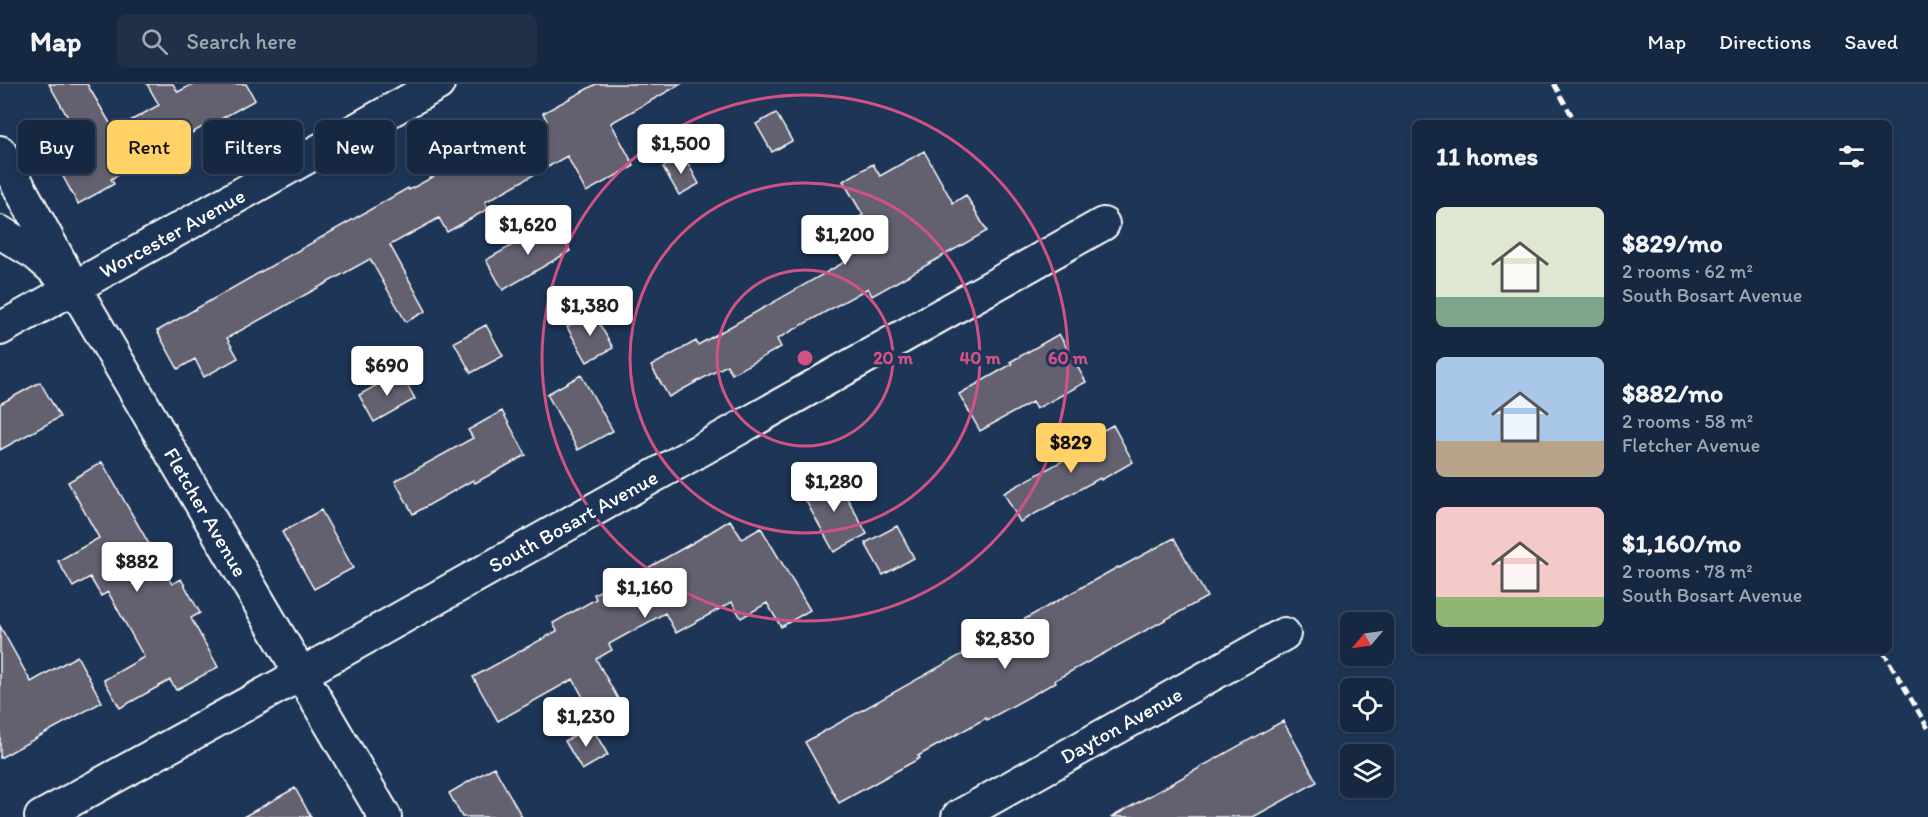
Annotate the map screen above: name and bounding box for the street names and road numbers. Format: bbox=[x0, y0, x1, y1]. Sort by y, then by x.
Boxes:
street label: Worcester Avenue bbox=[95, 183, 249, 283]
street label: Fletcher Avenue bbox=[159, 443, 253, 581]
street label: South Bosart Avenue bbox=[484, 464, 662, 578]
street label: Dayton Avenue bbox=[1056, 681, 1186, 769]

